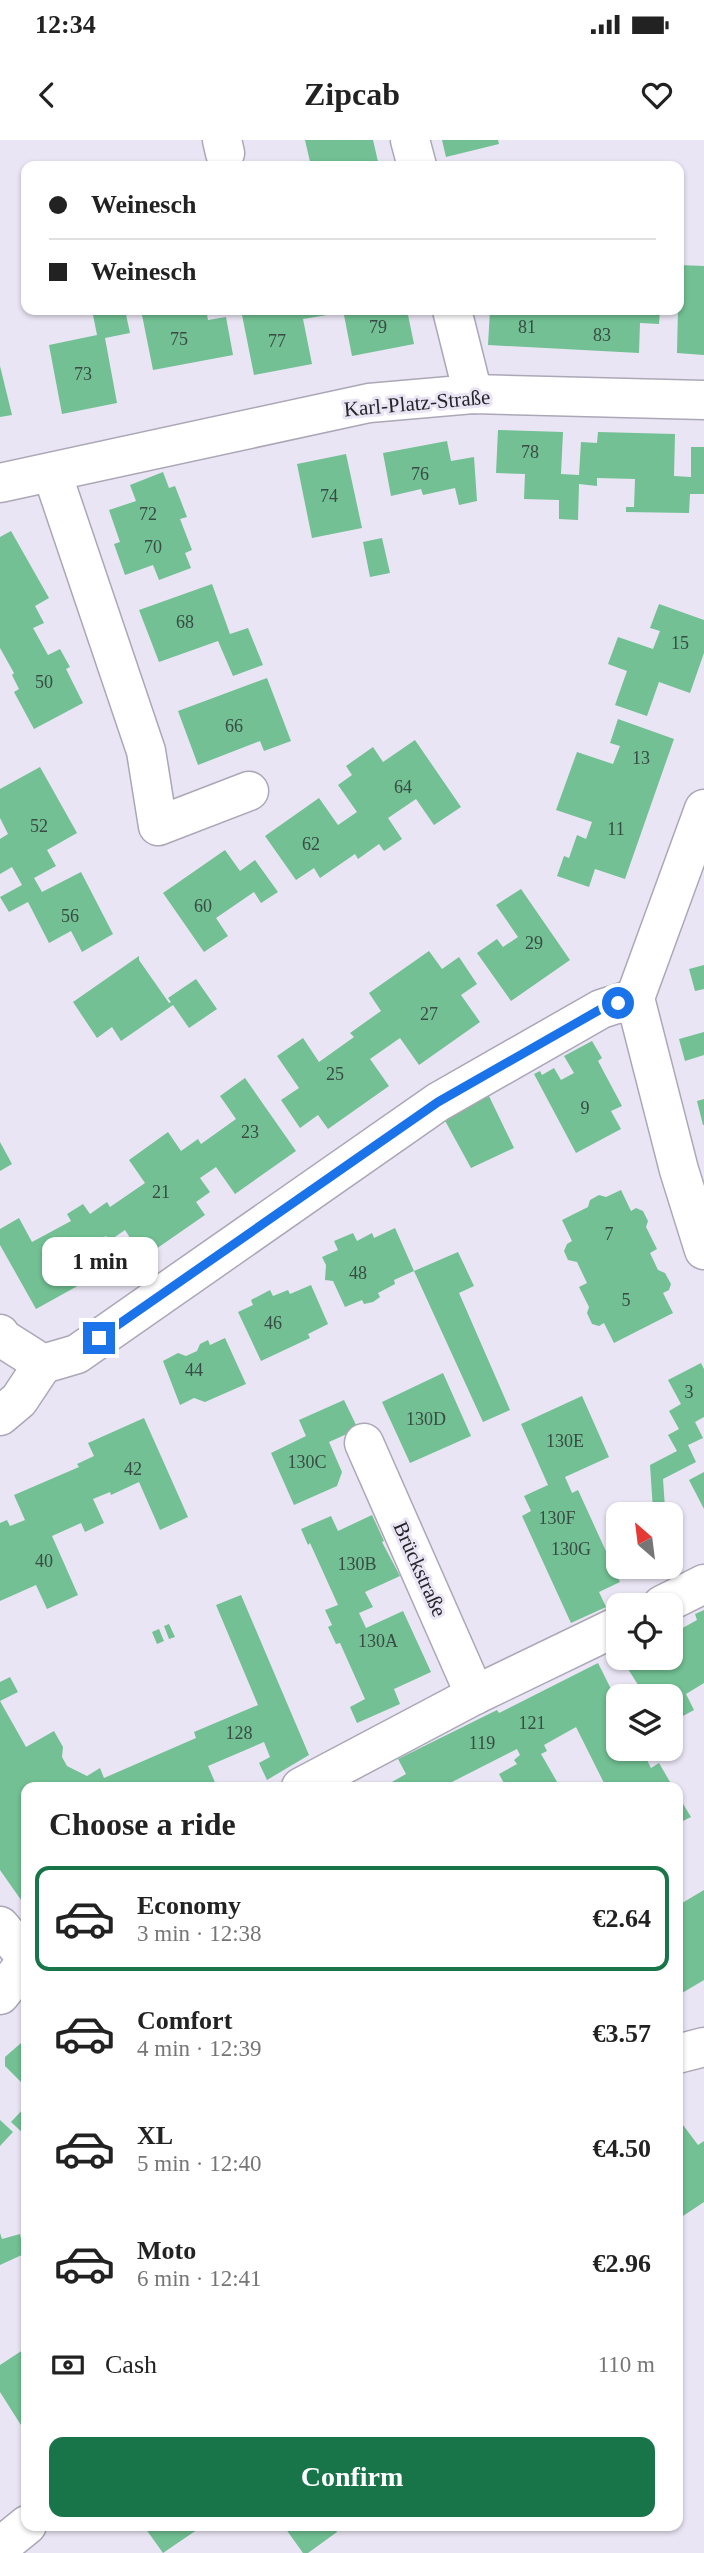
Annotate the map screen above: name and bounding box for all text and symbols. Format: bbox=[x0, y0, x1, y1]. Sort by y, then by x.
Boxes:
text: 12:34 bbox=[35, 10, 96, 39]
icon: back bbox=[28, 76, 66, 114]
text: Zipcab bbox=[304, 76, 400, 112]
icon: heart bbox=[638, 76, 676, 114]
text: Weinesch bbox=[91, 190, 196, 219]
text: Weinesch bbox=[91, 257, 196, 286]
house number: 79 bbox=[369, 317, 387, 337]
house number: 81 bbox=[518, 317, 536, 337]
house number: 83 bbox=[593, 325, 611, 345]
house number: 75 bbox=[170, 329, 188, 349]
house number: 77 bbox=[268, 331, 286, 351]
house number: 73 bbox=[74, 364, 92, 384]
street label: Karl-Platz-Straße bbox=[343, 385, 491, 421]
house number: 78 bbox=[521, 442, 539, 462]
house number: 76 bbox=[411, 464, 429, 484]
house number: 74 bbox=[320, 486, 338, 506]
house number: 72 bbox=[139, 504, 157, 524]
house number: 70 bbox=[144, 537, 162, 557]
house number: 68 bbox=[176, 612, 194, 632]
house number: 15 bbox=[671, 633, 689, 653]
house number: 50 bbox=[35, 672, 53, 692]
house number: 66 bbox=[225, 716, 243, 736]
house number: 13 bbox=[632, 748, 650, 768]
house number: 64 bbox=[394, 777, 412, 797]
house number: 52 bbox=[30, 816, 48, 836]
house number: 11 bbox=[607, 819, 625, 839]
house number: 62 bbox=[302, 834, 320, 854]
house number: 60 bbox=[194, 896, 212, 916]
house number: 56 bbox=[61, 906, 79, 926]
house number: 29 bbox=[525, 933, 543, 953]
route start bbox=[602, 987, 634, 1019]
house number: 27 bbox=[420, 1004, 438, 1024]
house number: 25 bbox=[326, 1064, 344, 1084]
house number: 9 bbox=[581, 1098, 590, 1118]
house number: 23 bbox=[241, 1122, 259, 1142]
house number: 21 bbox=[152, 1182, 170, 1202]
house number: 7 bbox=[605, 1224, 614, 1244]
callout: 1 min bbox=[41, 1236, 157, 1286]
text: 1 min bbox=[72, 1249, 128, 1274]
house number: 48 bbox=[349, 1263, 367, 1283]
house number: 5 bbox=[622, 1290, 631, 1310]
house number: 46 bbox=[264, 1313, 282, 1333]
route end bbox=[83, 1322, 115, 1354]
house number: 44 bbox=[185, 1360, 203, 1380]
house number: 3 bbox=[685, 1382, 694, 1402]
house number: 130D bbox=[406, 1409, 446, 1429]
house number: 130E bbox=[546, 1431, 584, 1451]
house number: 130C bbox=[287, 1452, 327, 1472]
house number: 42 bbox=[124, 1459, 142, 1479]
north arrow bbox=[606, 1502, 682, 1578]
map controls bbox=[606, 1502, 683, 1761]
house number: 130F bbox=[538, 1508, 576, 1528]
street label: Brückstraße bbox=[388, 1518, 452, 1620]
house number: 130G bbox=[551, 1539, 591, 1559]
house number: 40 bbox=[35, 1551, 53, 1571]
house number: 130B bbox=[337, 1554, 377, 1574]
button: locate bbox=[606, 1593, 683, 1670]
house number: 130A bbox=[358, 1631, 398, 1651]
button: layers bbox=[606, 1684, 683, 1761]
house number: 121 bbox=[519, 1713, 546, 1733]
house number: 128 bbox=[226, 1723, 253, 1743]
house number: 119 bbox=[469, 1733, 495, 1753]
text: Choose a ride bbox=[49, 1806, 236, 1842]
icon: car bbox=[53, 1887, 116, 1950]
text: Economy bbox=[137, 1891, 241, 1920]
text: €2.64 bbox=[593, 1904, 651, 1933]
text: 3 min · 12:38 bbox=[137, 1921, 262, 1946]
icon: car bbox=[53, 2002, 116, 2065]
text: Comfort bbox=[137, 2006, 232, 2035]
text: €3.57 bbox=[593, 2019, 651, 2048]
text: 4 min · 12:39 bbox=[137, 2036, 262, 2061]
icon: car bbox=[53, 2117, 116, 2180]
text: XL bbox=[137, 2121, 173, 2150]
text: €4.50 bbox=[593, 2134, 651, 2163]
text: 5 min · 12:40 bbox=[137, 2151, 262, 2176]
icon: car bbox=[53, 2232, 116, 2295]
text: Moto bbox=[137, 2236, 196, 2265]
text: €2.96 bbox=[593, 2249, 651, 2278]
text: 6 min · 12:41 bbox=[137, 2266, 262, 2291]
icon: cash bbox=[49, 2346, 87, 2384]
text: Cash bbox=[105, 2350, 157, 2379]
text: 110 m bbox=[598, 2352, 655, 2377]
button: Confirm bbox=[49, 2437, 655, 2517]

